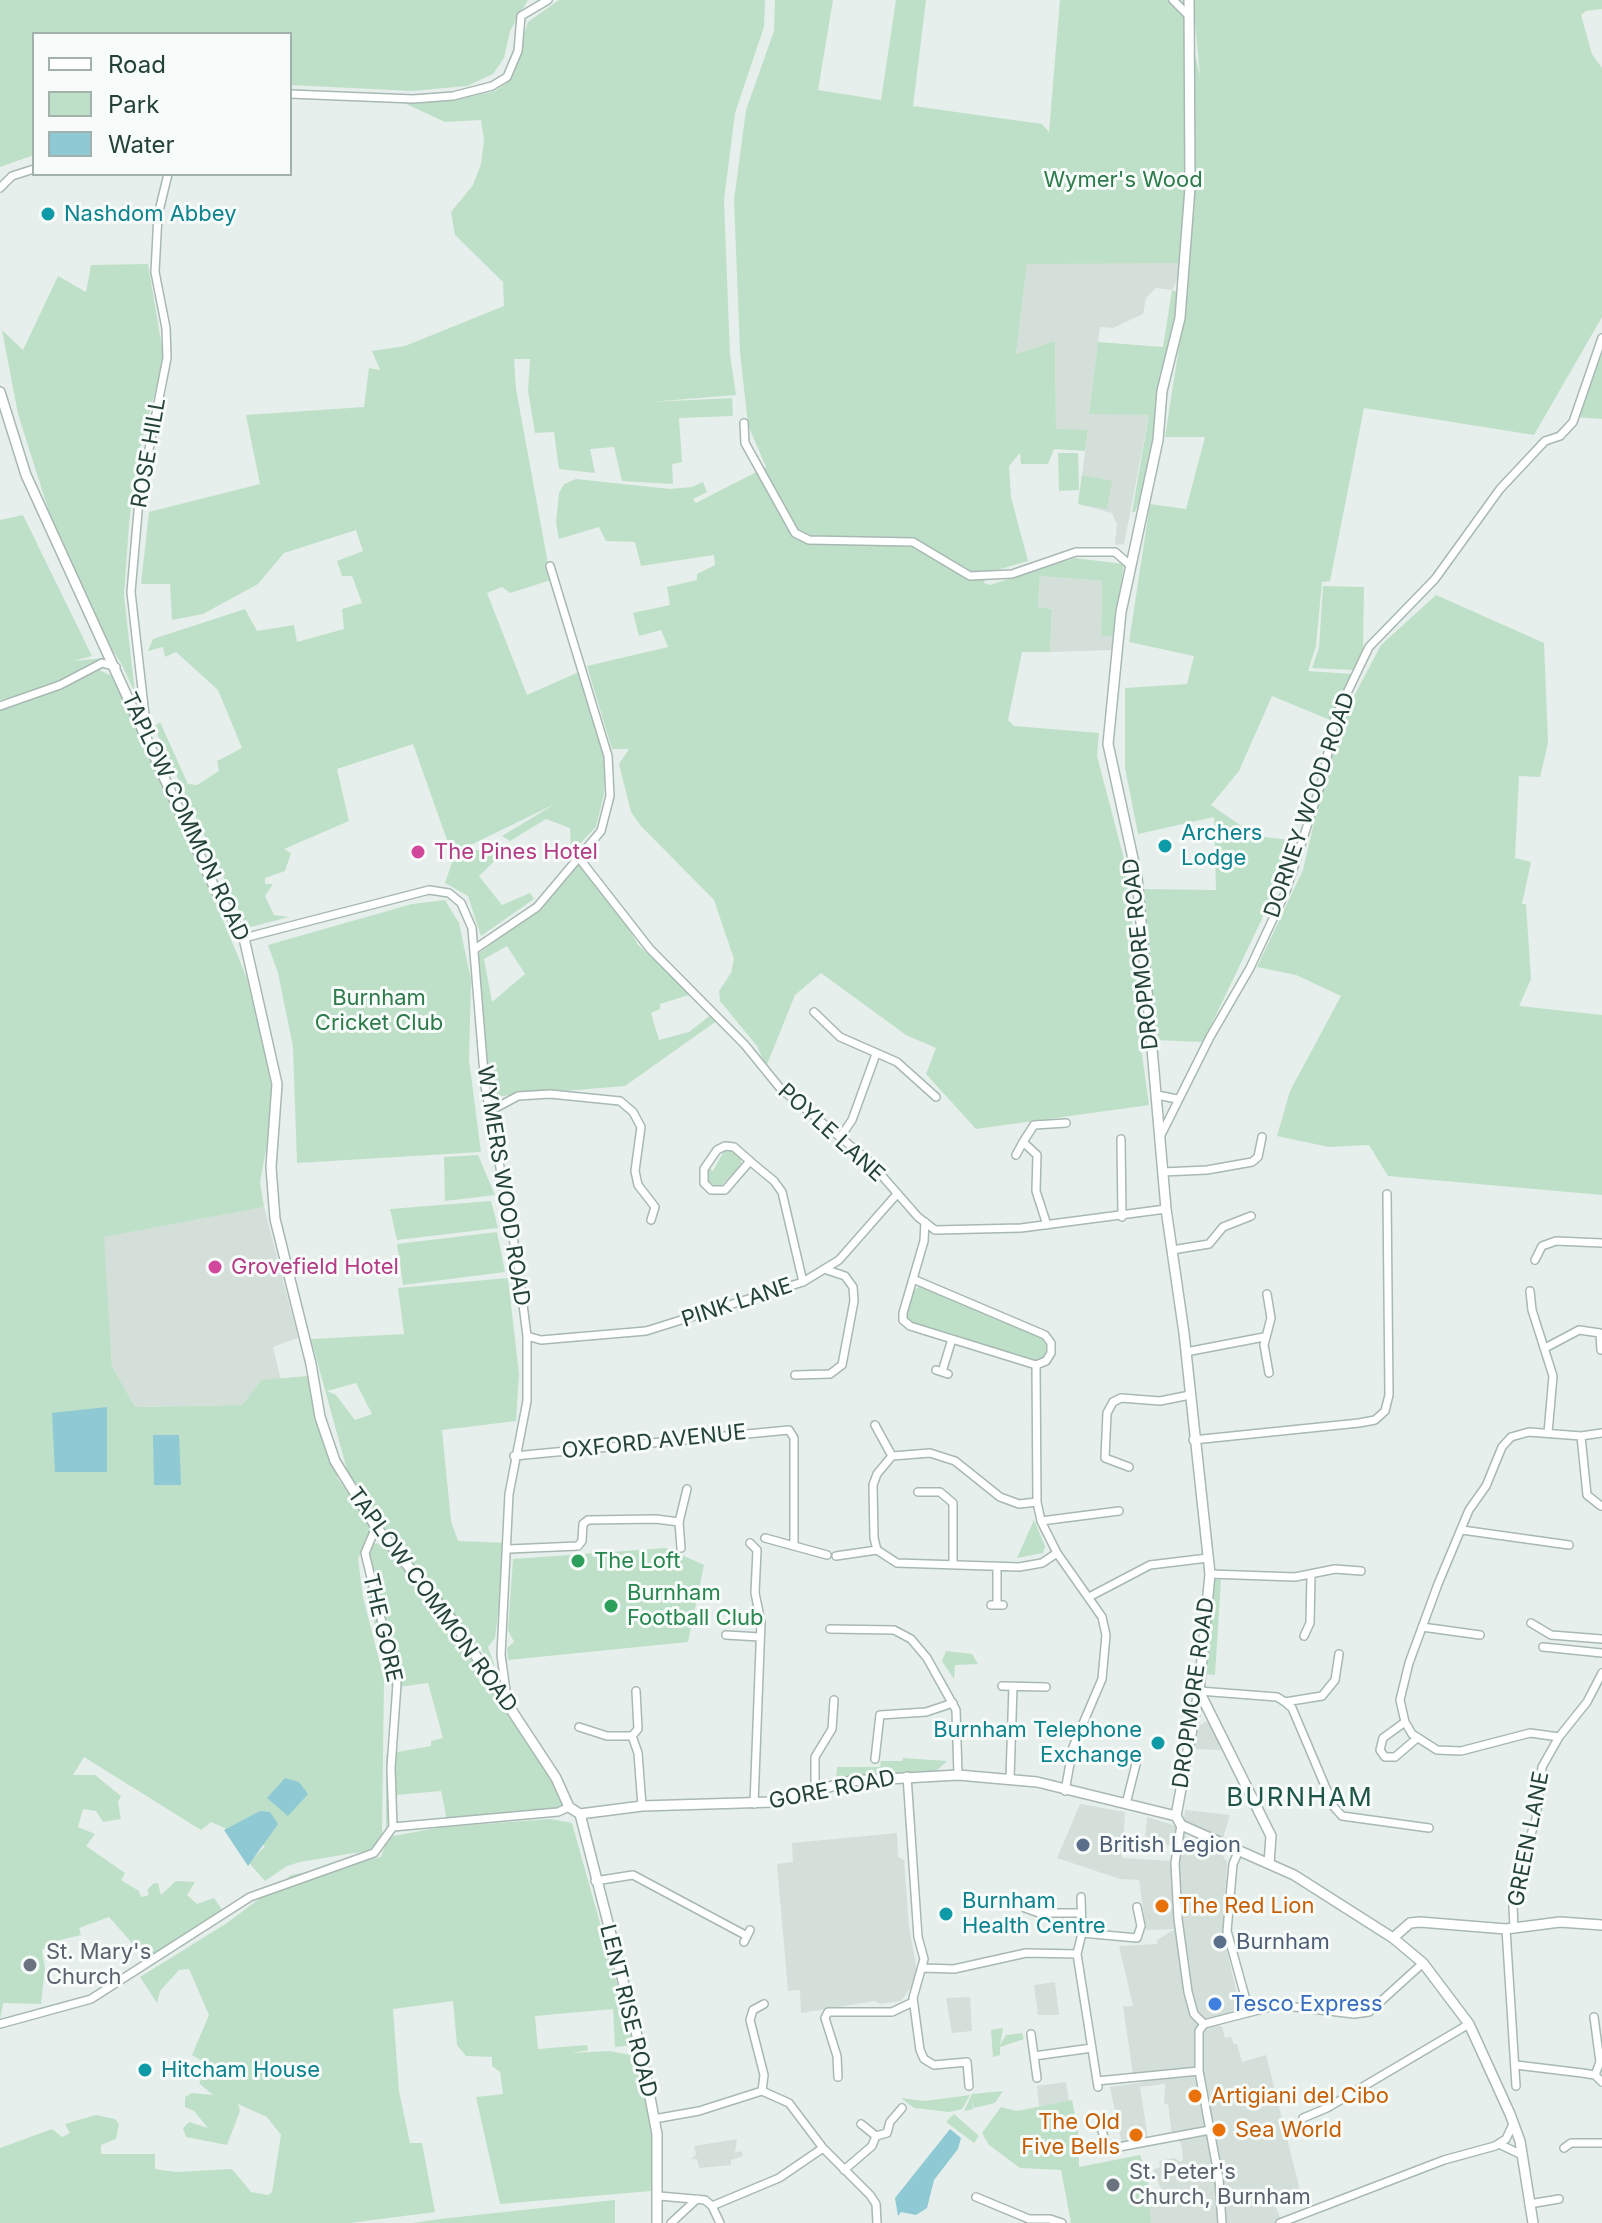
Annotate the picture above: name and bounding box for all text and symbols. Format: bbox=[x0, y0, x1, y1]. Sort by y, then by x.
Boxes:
legend bbox=[32, 32, 292, 176]
text: Road bbox=[108, 50, 166, 79]
text: Park bbox=[108, 90, 159, 119]
text: Water bbox=[108, 130, 175, 159]
park label: Wymer's Wood bbox=[1043, 167, 1203, 193]
place label: Nashdom Abbey bbox=[64, 201, 237, 227]
marker: Nashdom Abbey bbox=[39, 205, 57, 223]
street label: ROSE HILL bbox=[126, 396, 172, 510]
street label: TAPLOW COMMON ROAD bbox=[116, 688, 254, 946]
street label: DORNEY WOOD ROAD bbox=[1259, 689, 1361, 921]
place label: Archers Lodge bbox=[1181, 820, 1262, 872]
marker: Archers Lodge bbox=[1156, 837, 1174, 855]
place label: The Pines Hotel bbox=[434, 839, 598, 865]
marker: The Pines Hotel bbox=[409, 843, 427, 861]
street label: DROPMORE ROAD bbox=[1118, 857, 1164, 1051]
park label: Burnham Cricket Club bbox=[315, 985, 443, 1036]
street label: WYMERS WOOD ROAD bbox=[471, 1064, 535, 1308]
street label: POYLE LANE bbox=[772, 1078, 890, 1188]
place label: Grovefield Hotel bbox=[231, 1254, 399, 1280]
marker: Grovefield Hotel bbox=[206, 1258, 224, 1276]
street label: PINK LANE bbox=[678, 1273, 796, 1333]
street label: OXFORD AVENUE bbox=[560, 1419, 748, 1465]
street label: TAPLOW COMMON ROAD bbox=[342, 1482, 522, 1718]
place label: The Loft bbox=[594, 1548, 680, 1574]
marker: The Loft bbox=[569, 1552, 587, 1570]
street label: THE GORE bbox=[357, 1571, 407, 1685]
place label: Burnham Football Club bbox=[627, 1580, 763, 1632]
street label: DROPMORE ROAD bbox=[1168, 1596, 1220, 1790]
marker: Burnham Football Club bbox=[602, 1597, 620, 1615]
place label: Burnham Telephone Exchange bbox=[933, 1717, 1142, 1768]
marker: Burnham Telephone Exchange bbox=[1149, 1734, 1167, 1752]
street label: GORE ROAD bbox=[767, 1765, 897, 1815]
street label: GREEN LANE bbox=[1503, 1769, 1555, 1909]
district label: BURNHAM bbox=[1226, 1782, 1374, 1814]
place label: British Legion bbox=[1099, 1832, 1241, 1858]
marker: British Legion bbox=[1074, 1836, 1092, 1854]
place label: Burnham Health Centre bbox=[962, 1888, 1106, 1940]
place label: The Red Lion bbox=[1178, 1893, 1315, 1919]
marker: The Red Lion bbox=[1153, 1897, 1171, 1915]
marker: Burnham Health Centre bbox=[937, 1905, 955, 1923]
street label: LENT RISE ROAD bbox=[594, 1922, 662, 2100]
place label: Burnham bbox=[1236, 1929, 1330, 1955]
marker: Burnham bbox=[1211, 1933, 1229, 1951]
place label: St. Mary's Church bbox=[46, 1939, 151, 1990]
marker: St. Mary's Church bbox=[21, 1956, 39, 1974]
place label: Tesco Express bbox=[1231, 1991, 1383, 2017]
marker: Tesco Express bbox=[1206, 1995, 1224, 2013]
place label: Hitcham House bbox=[161, 2057, 320, 2083]
marker: Hitcham House bbox=[136, 2061, 154, 2079]
place label: Artigiani del Cibo bbox=[1211, 2083, 1389, 2109]
marker: Artigiani del Cibo bbox=[1186, 2087, 1204, 2105]
place label: The Old Five Bells bbox=[1021, 2109, 1120, 2160]
place label: Sea World bbox=[1235, 2117, 1342, 2143]
marker: Sea World bbox=[1210, 2121, 1228, 2139]
marker: The Old Five Bells bbox=[1127, 2126, 1145, 2144]
place label: St. Peter's Church, Burnham bbox=[1129, 2159, 1311, 2210]
marker: St. Peter's Church, Burnham bbox=[1104, 2176, 1122, 2194]

